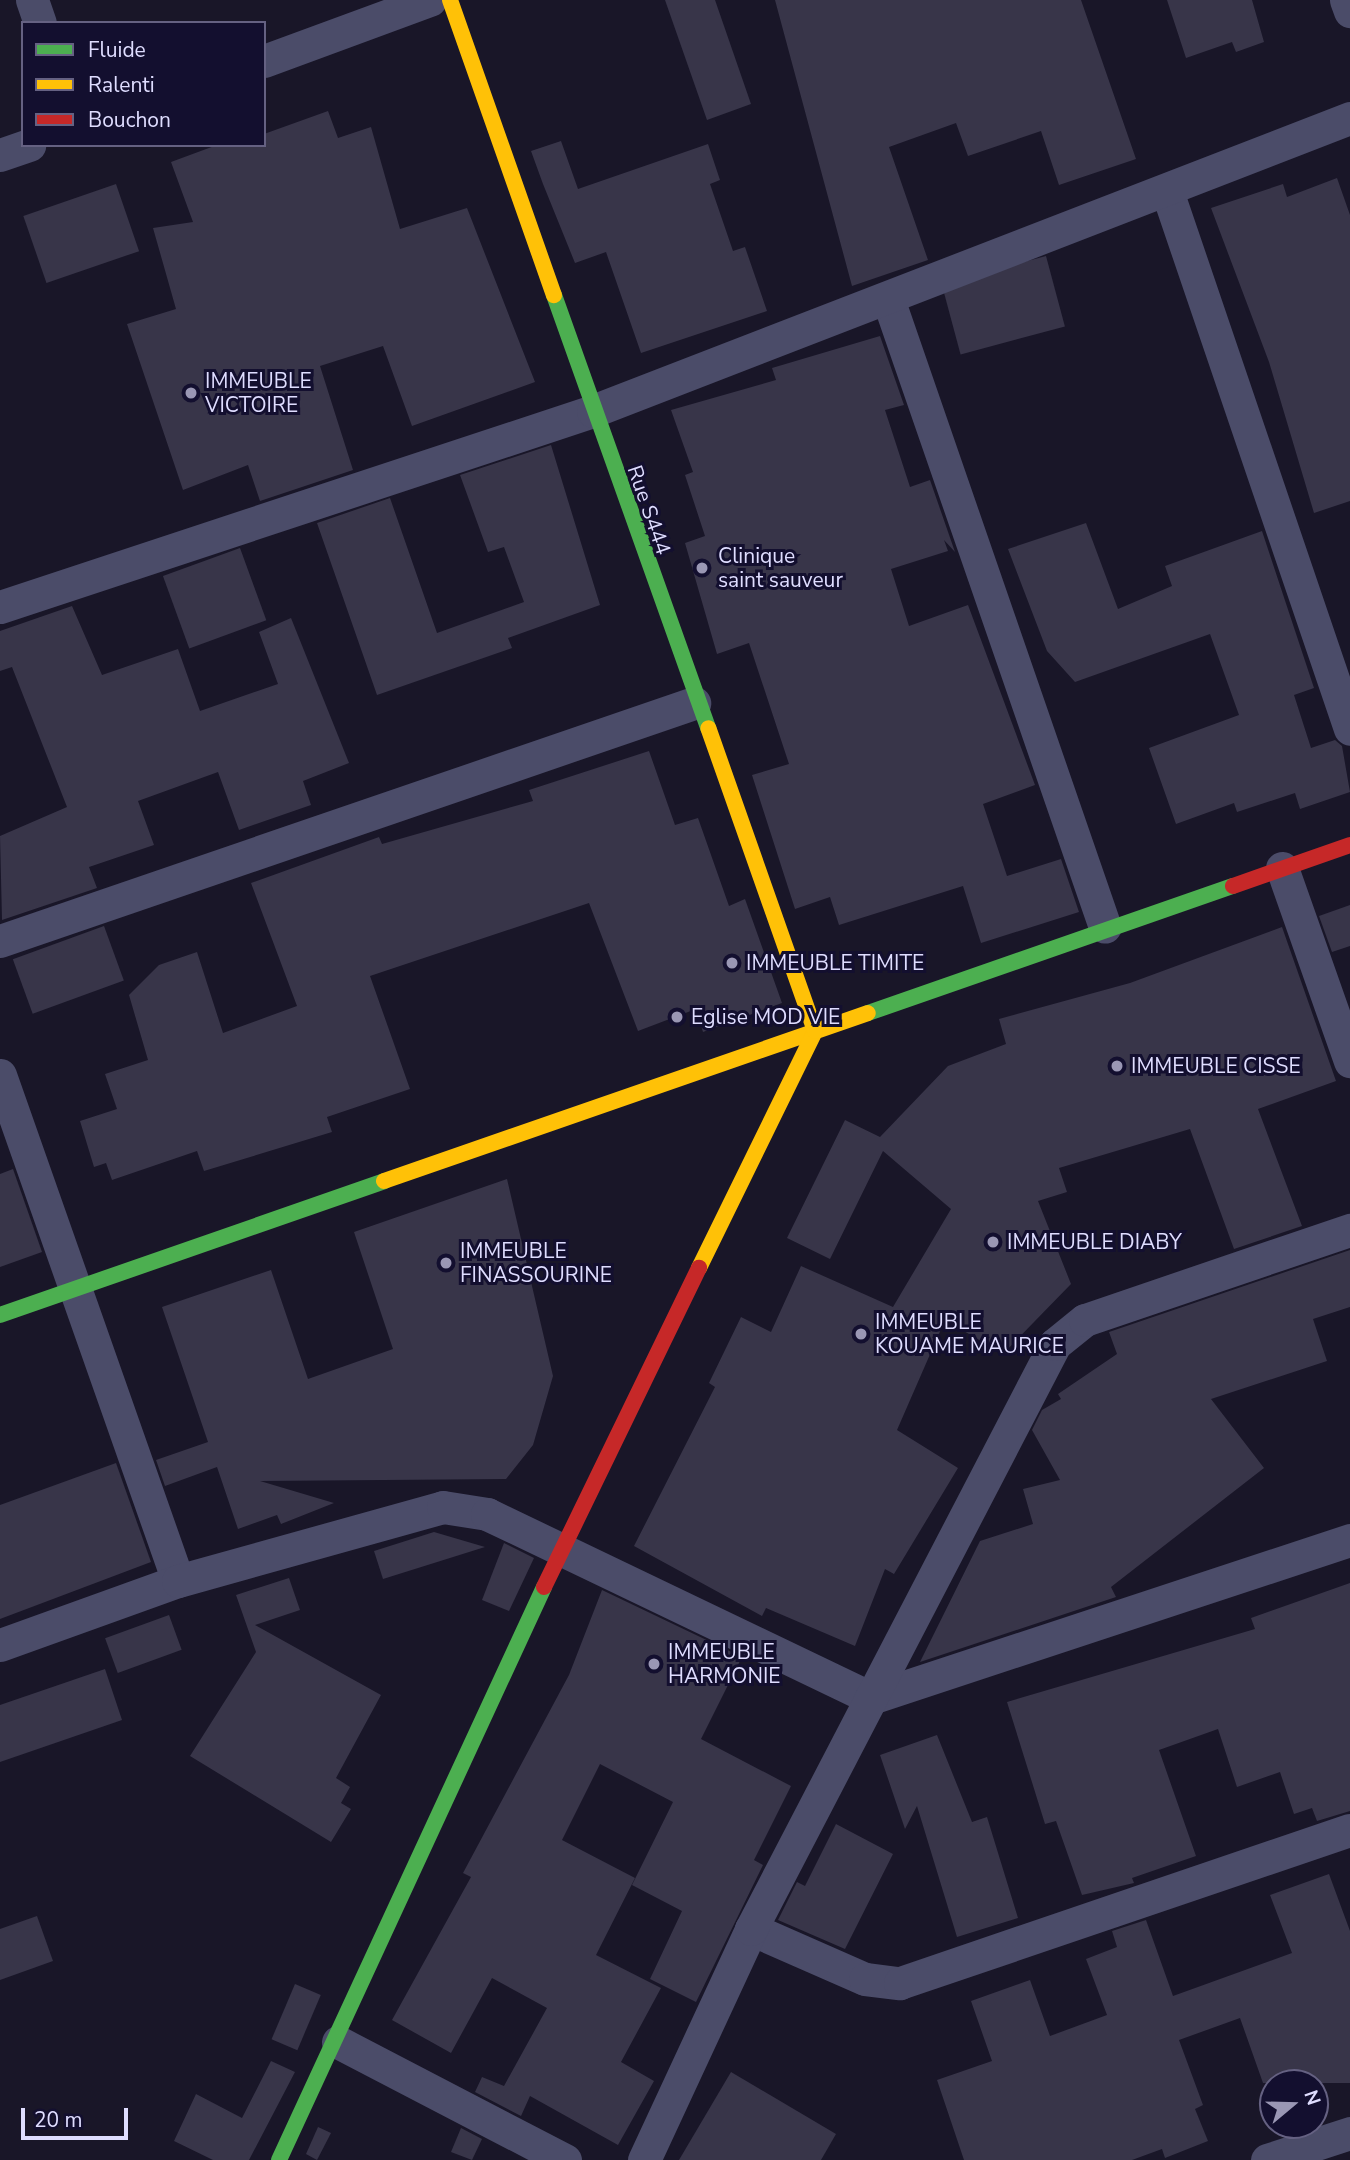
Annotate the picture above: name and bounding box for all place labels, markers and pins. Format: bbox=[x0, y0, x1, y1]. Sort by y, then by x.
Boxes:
place label: IMMEUBLE VICTOIRE bbox=[205, 368, 312, 418]
marker: IMMEUBLE VICTOIRE bbox=[183, 385, 199, 401]
place label: Clinique saint sauveur bbox=[718, 543, 843, 593]
marker: Clinique saint sauveur bbox=[692, 558, 712, 578]
place label: IMMEUBLE TIMITE bbox=[746, 950, 924, 976]
marker: IMMEUBLE TIMITE bbox=[724, 955, 740, 971]
place label: Eglise MOD VIE bbox=[691, 1004, 840, 1030]
marker: Eglise MOD VIE bbox=[669, 1009, 685, 1025]
place label: IMMEUBLE CISSE bbox=[1131, 1053, 1301, 1079]
marker: IMMEUBLE CISSE bbox=[1109, 1058, 1125, 1074]
place label: IMMEUBLE DIABY bbox=[1007, 1229, 1182, 1255]
marker: IMMEUBLE DIABY bbox=[985, 1234, 1001, 1250]
place label: IMMEUBLE FINASSOURINE bbox=[460, 1238, 612, 1288]
marker: IMMEUBLE FINASSOURINE bbox=[438, 1255, 454, 1271]
place label: IMMEUBLE KOUAME MAURICE bbox=[875, 1309, 1064, 1359]
marker: IMMEUBLE KOUAME MAURICE bbox=[853, 1326, 869, 1342]
place label: IMMEUBLE HARMONIE bbox=[668, 1639, 781, 1689]
marker: IMMEUBLE HARMONIE bbox=[646, 1656, 662, 1672]

